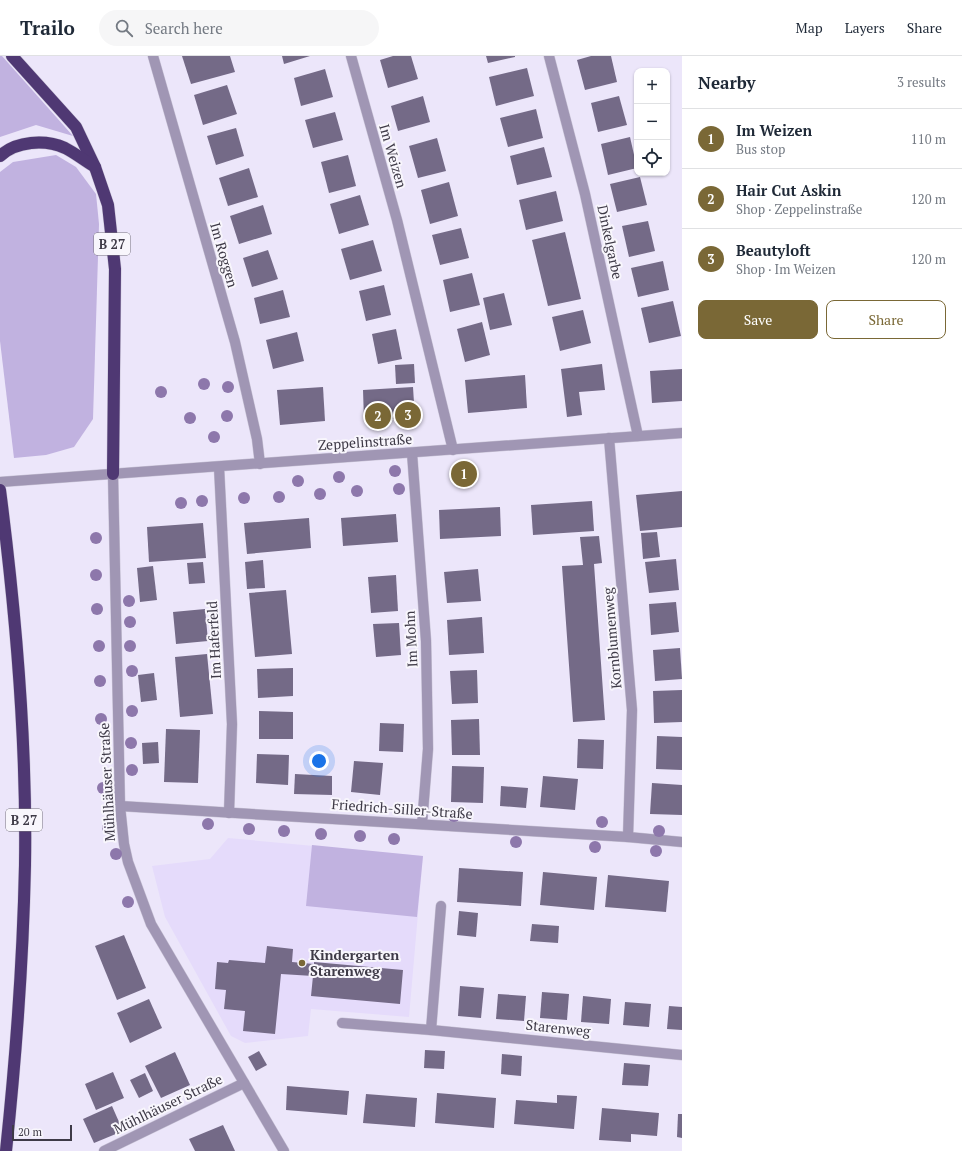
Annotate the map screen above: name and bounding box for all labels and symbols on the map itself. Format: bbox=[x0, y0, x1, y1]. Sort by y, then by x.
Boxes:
street label: Im Weizen bbox=[375, 122, 412, 191]
street label: Dinkelgarbe bbox=[593, 203, 628, 281]
street label: Im Roggen bbox=[206, 220, 243, 290]
road number: B 27 bbox=[94, 233, 130, 255]
pin: 3 bbox=[395, 400, 421, 430]
pin: 2 bbox=[365, 401, 391, 431]
street label: Zeppelinstraße bbox=[317, 429, 413, 454]
pin: 1 bbox=[451, 459, 477, 489]
street label: Kornblumenweg bbox=[598, 586, 625, 689]
street label: Im Haferfeld bbox=[202, 600, 225, 680]
street label: Im Mohn bbox=[399, 609, 421, 668]
street label: Mühlhäuser Straße bbox=[94, 722, 119, 842]
your location bbox=[309, 751, 329, 771]
street label: Friedrich-Siller-Straße bbox=[331, 794, 473, 823]
road number: B 27 bbox=[6, 809, 42, 831]
place label: Kindergarten Starenweg bbox=[310, 945, 399, 980]
marker: Kindergarten Starenweg bbox=[297, 958, 307, 968]
street label: Starenweg bbox=[525, 1015, 592, 1040]
street label: Mühlhäuser Straße bbox=[110, 1069, 225, 1138]
scale bar bbox=[12, 1123, 72, 1142]

